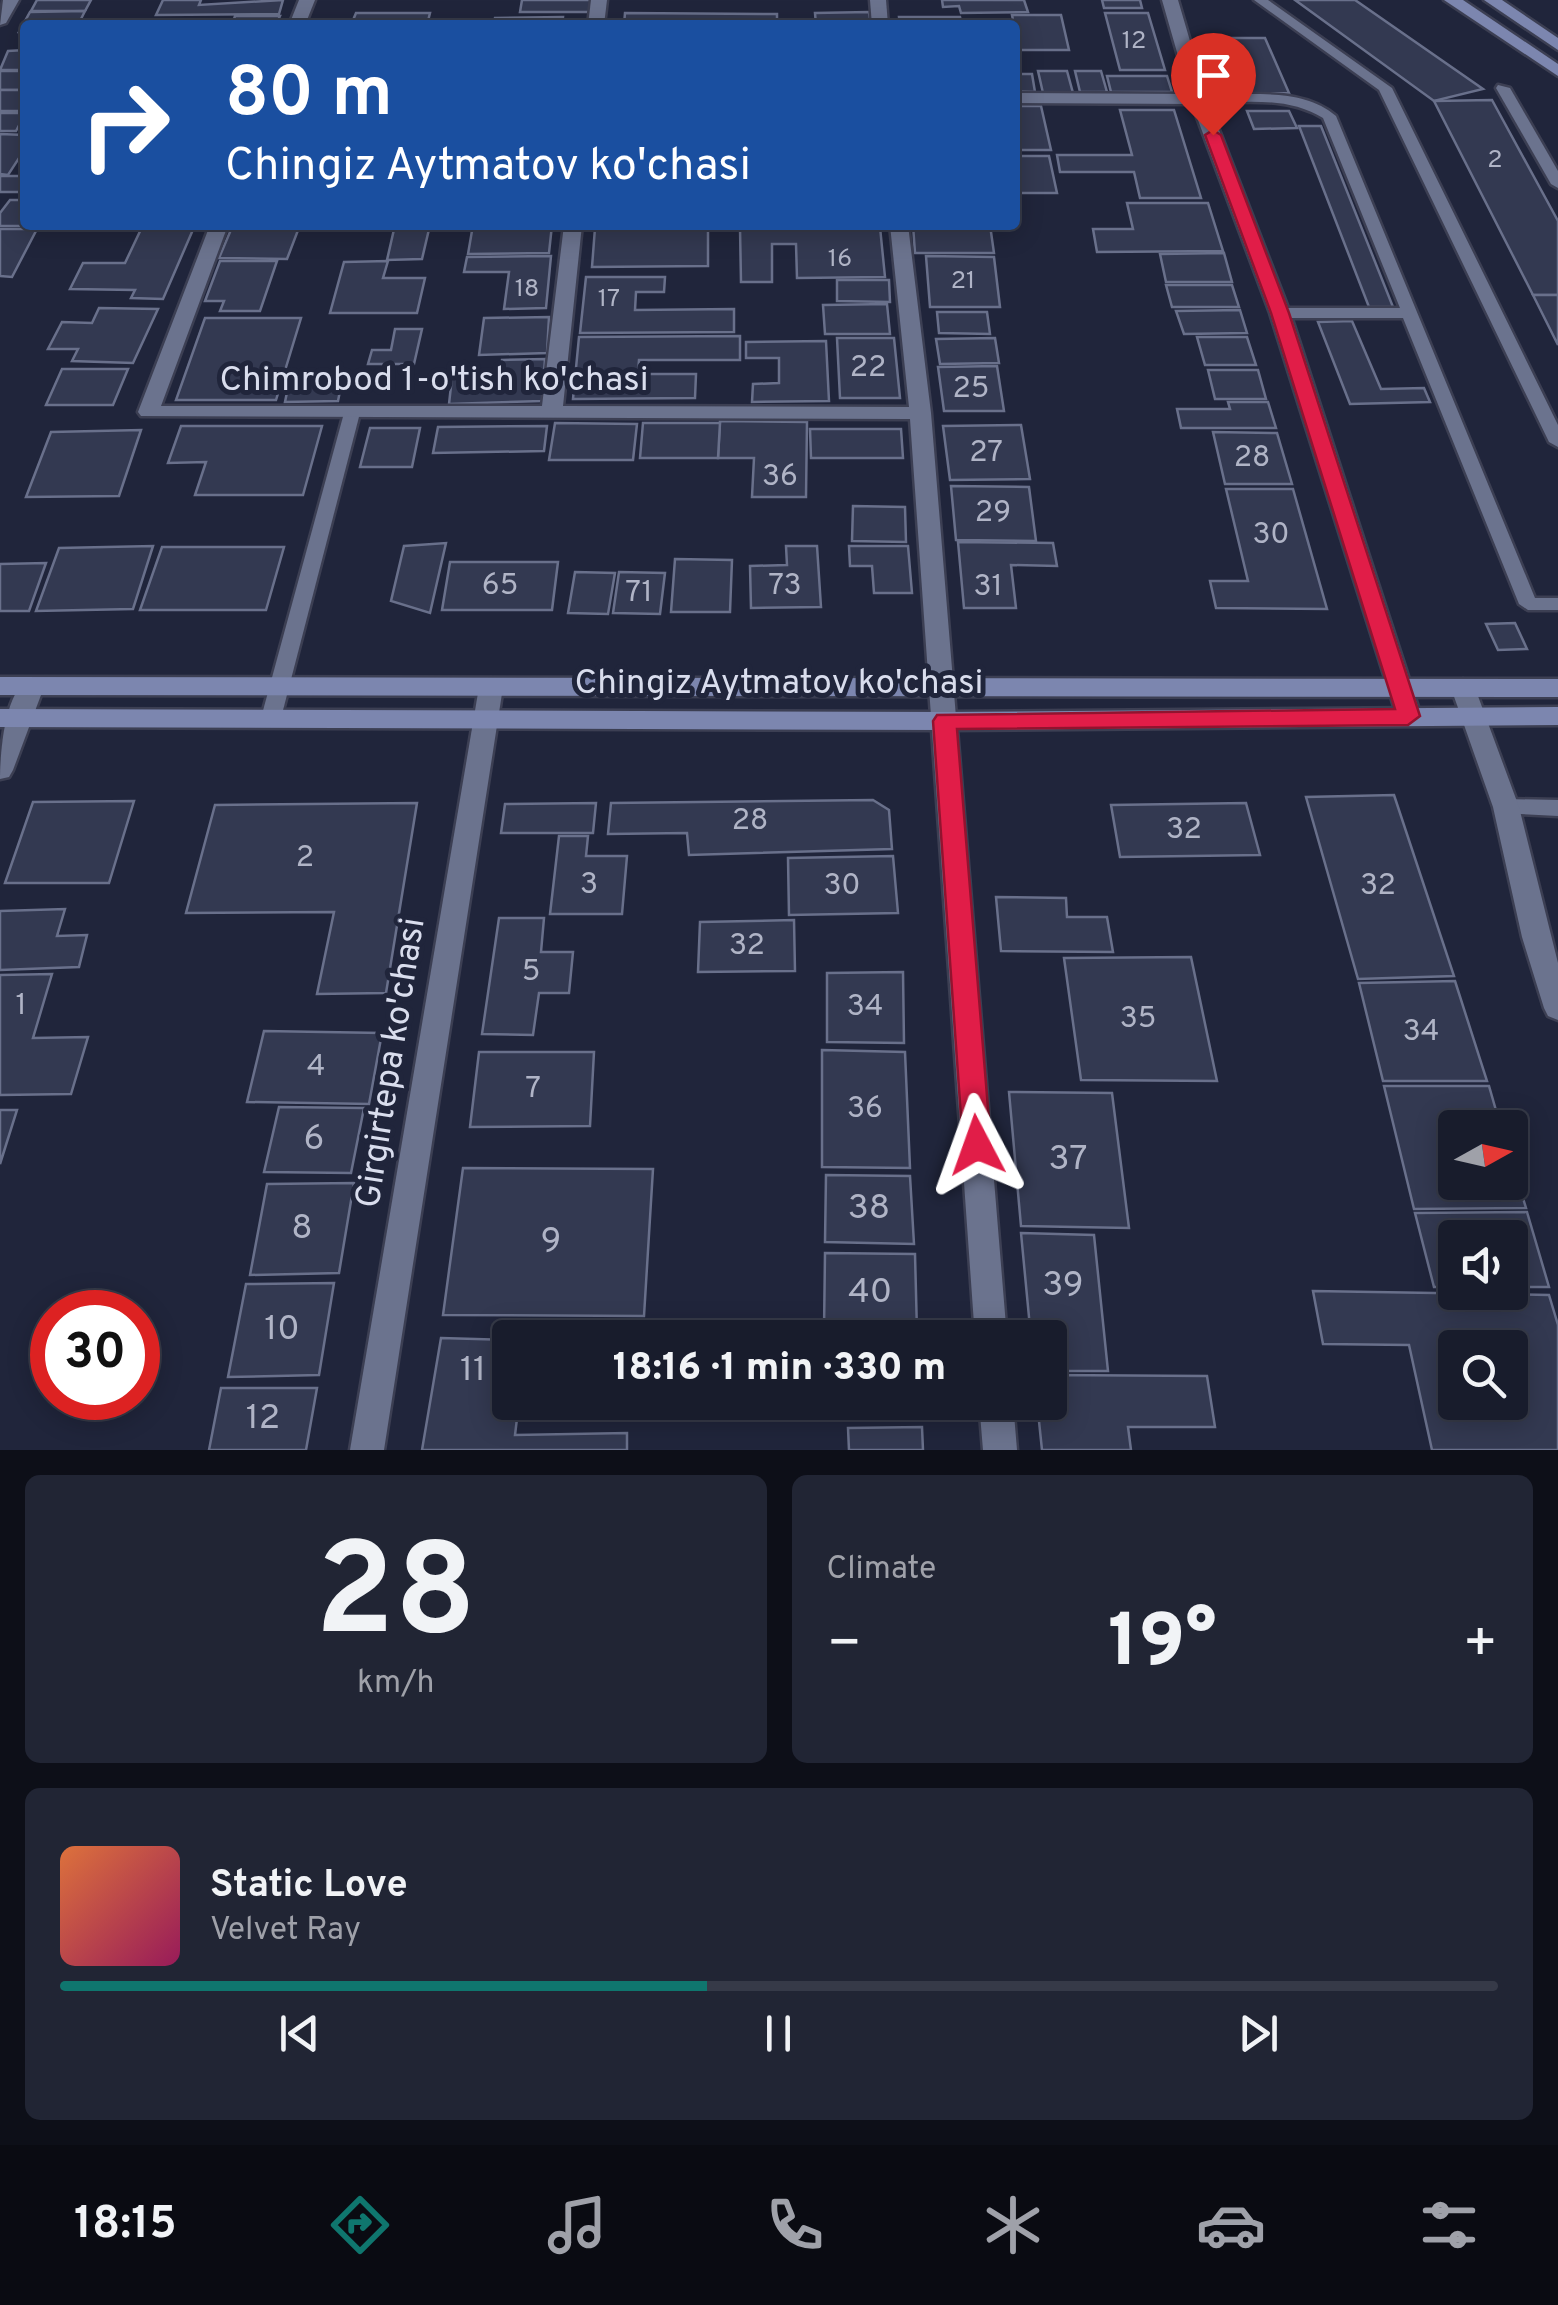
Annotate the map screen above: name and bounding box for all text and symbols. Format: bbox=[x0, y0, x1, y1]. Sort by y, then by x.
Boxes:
house number: 12 bbox=[1122, 26, 1146, 58]
pin bbox=[1171, 33, 1256, 136]
icon: arrive bbox=[1186, 48, 1241, 103]
text: 80 m bbox=[225, 52, 393, 141]
icon: right bbox=[60, 60, 190, 190]
text: Chingiz Aytmatov ko'chasi bbox=[225, 139, 751, 196]
house number: 2 bbox=[1487, 145, 1503, 177]
house number: 16 bbox=[828, 244, 852, 276]
house number: 21 bbox=[951, 266, 975, 298]
house number: 18 bbox=[515, 274, 539, 306]
house number: 17 bbox=[598, 284, 620, 316]
house number: 22 bbox=[850, 350, 886, 387]
street label: Chimrobod 1-o'tish ko'chasi bbox=[219, 359, 649, 403]
house number: 25 bbox=[953, 371, 990, 408]
house number: 27 bbox=[969, 435, 1003, 472]
house number: 28 bbox=[1234, 440, 1270, 477]
house number: 36 bbox=[762, 459, 798, 496]
house number: 29 bbox=[975, 495, 1011, 532]
house number: 30 bbox=[1252, 517, 1290, 554]
house number: 65 bbox=[482, 568, 518, 605]
house number: 73 bbox=[768, 568, 802, 605]
house number: 31 bbox=[973, 569, 1003, 606]
house number: 71 bbox=[625, 575, 653, 612]
street label: Chingiz Aytmatov ko'chasi bbox=[574, 662, 984, 706]
house number: 28 bbox=[732, 803, 768, 840]
house number: 32 bbox=[1166, 812, 1202, 849]
house number: 2 bbox=[296, 840, 314, 877]
house number: 3 bbox=[580, 867, 598, 904]
house number: 30 bbox=[823, 868, 861, 905]
house number: 32 bbox=[1360, 868, 1396, 905]
street label: Girgirtepa ko'chasi bbox=[347, 915, 437, 1211]
house number: 32 bbox=[729, 928, 765, 965]
house number: 5 bbox=[522, 954, 540, 991]
house number: 1 bbox=[15, 988, 27, 1025]
house number: 34 bbox=[847, 989, 883, 1026]
house number: 35 bbox=[1120, 1001, 1156, 1038]
house number: 34 bbox=[1403, 1014, 1439, 1051]
house number: 4 bbox=[307, 1049, 325, 1086]
house number: 7 bbox=[525, 1071, 541, 1108]
house number: 36 bbox=[847, 1091, 883, 1128]
position arrow bbox=[925, 1093, 1029, 1197]
north arrow bbox=[1438, 1110, 1528, 1200]
map controls bbox=[1438, 1110, 1528, 1420]
house number: 6 bbox=[304, 1118, 324, 1162]
house number: 37 bbox=[1049, 1138, 1088, 1182]
house number: 38 bbox=[848, 1187, 890, 1231]
house number: 8 bbox=[291, 1207, 313, 1251]
house number: 9 bbox=[541, 1220, 561, 1264]
button: sound bbox=[1438, 1220, 1528, 1310]
house number: 39 bbox=[1042, 1264, 1084, 1308]
house number: 40 bbox=[848, 1271, 892, 1315]
speed limit sign: 30 bbox=[30, 1290, 160, 1420]
house number: 10 bbox=[264, 1308, 300, 1352]
button: search bbox=[1438, 1330, 1528, 1420]
text: 18:16 · 1 min · 330 m bbox=[613, 1345, 946, 1394]
house number: 11 bbox=[460, 1349, 486, 1393]
house number: 12 bbox=[246, 1397, 280, 1441]
text: 28 bbox=[315, 1516, 476, 1681]
text: Climate bbox=[827, 1550, 936, 1590]
text: 19° bbox=[1108, 1598, 1217, 1693]
text: − bbox=[827, 1611, 862, 1681]
text: + bbox=[1463, 1611, 1498, 1681]
text: km/h bbox=[357, 1664, 435, 1704]
text: Static Love bbox=[210, 1862, 408, 1911]
text: Velvet Ray bbox=[210, 1911, 361, 1951]
icon: previous bbox=[272, 2006, 327, 2061]
icon: pause bbox=[751, 2006, 806, 2061]
icon: next bbox=[1231, 2006, 1286, 2061]
icon: directions bbox=[325, 2190, 395, 2260]
icon: music bbox=[542, 2190, 612, 2260]
icon: phone bbox=[760, 2190, 830, 2260]
icon: climate bbox=[978, 2190, 1048, 2260]
icon: car bbox=[1196, 2190, 1266, 2260]
icon: filters bbox=[1414, 2190, 1484, 2260]
text: 18:15 bbox=[74, 2197, 177, 2254]

